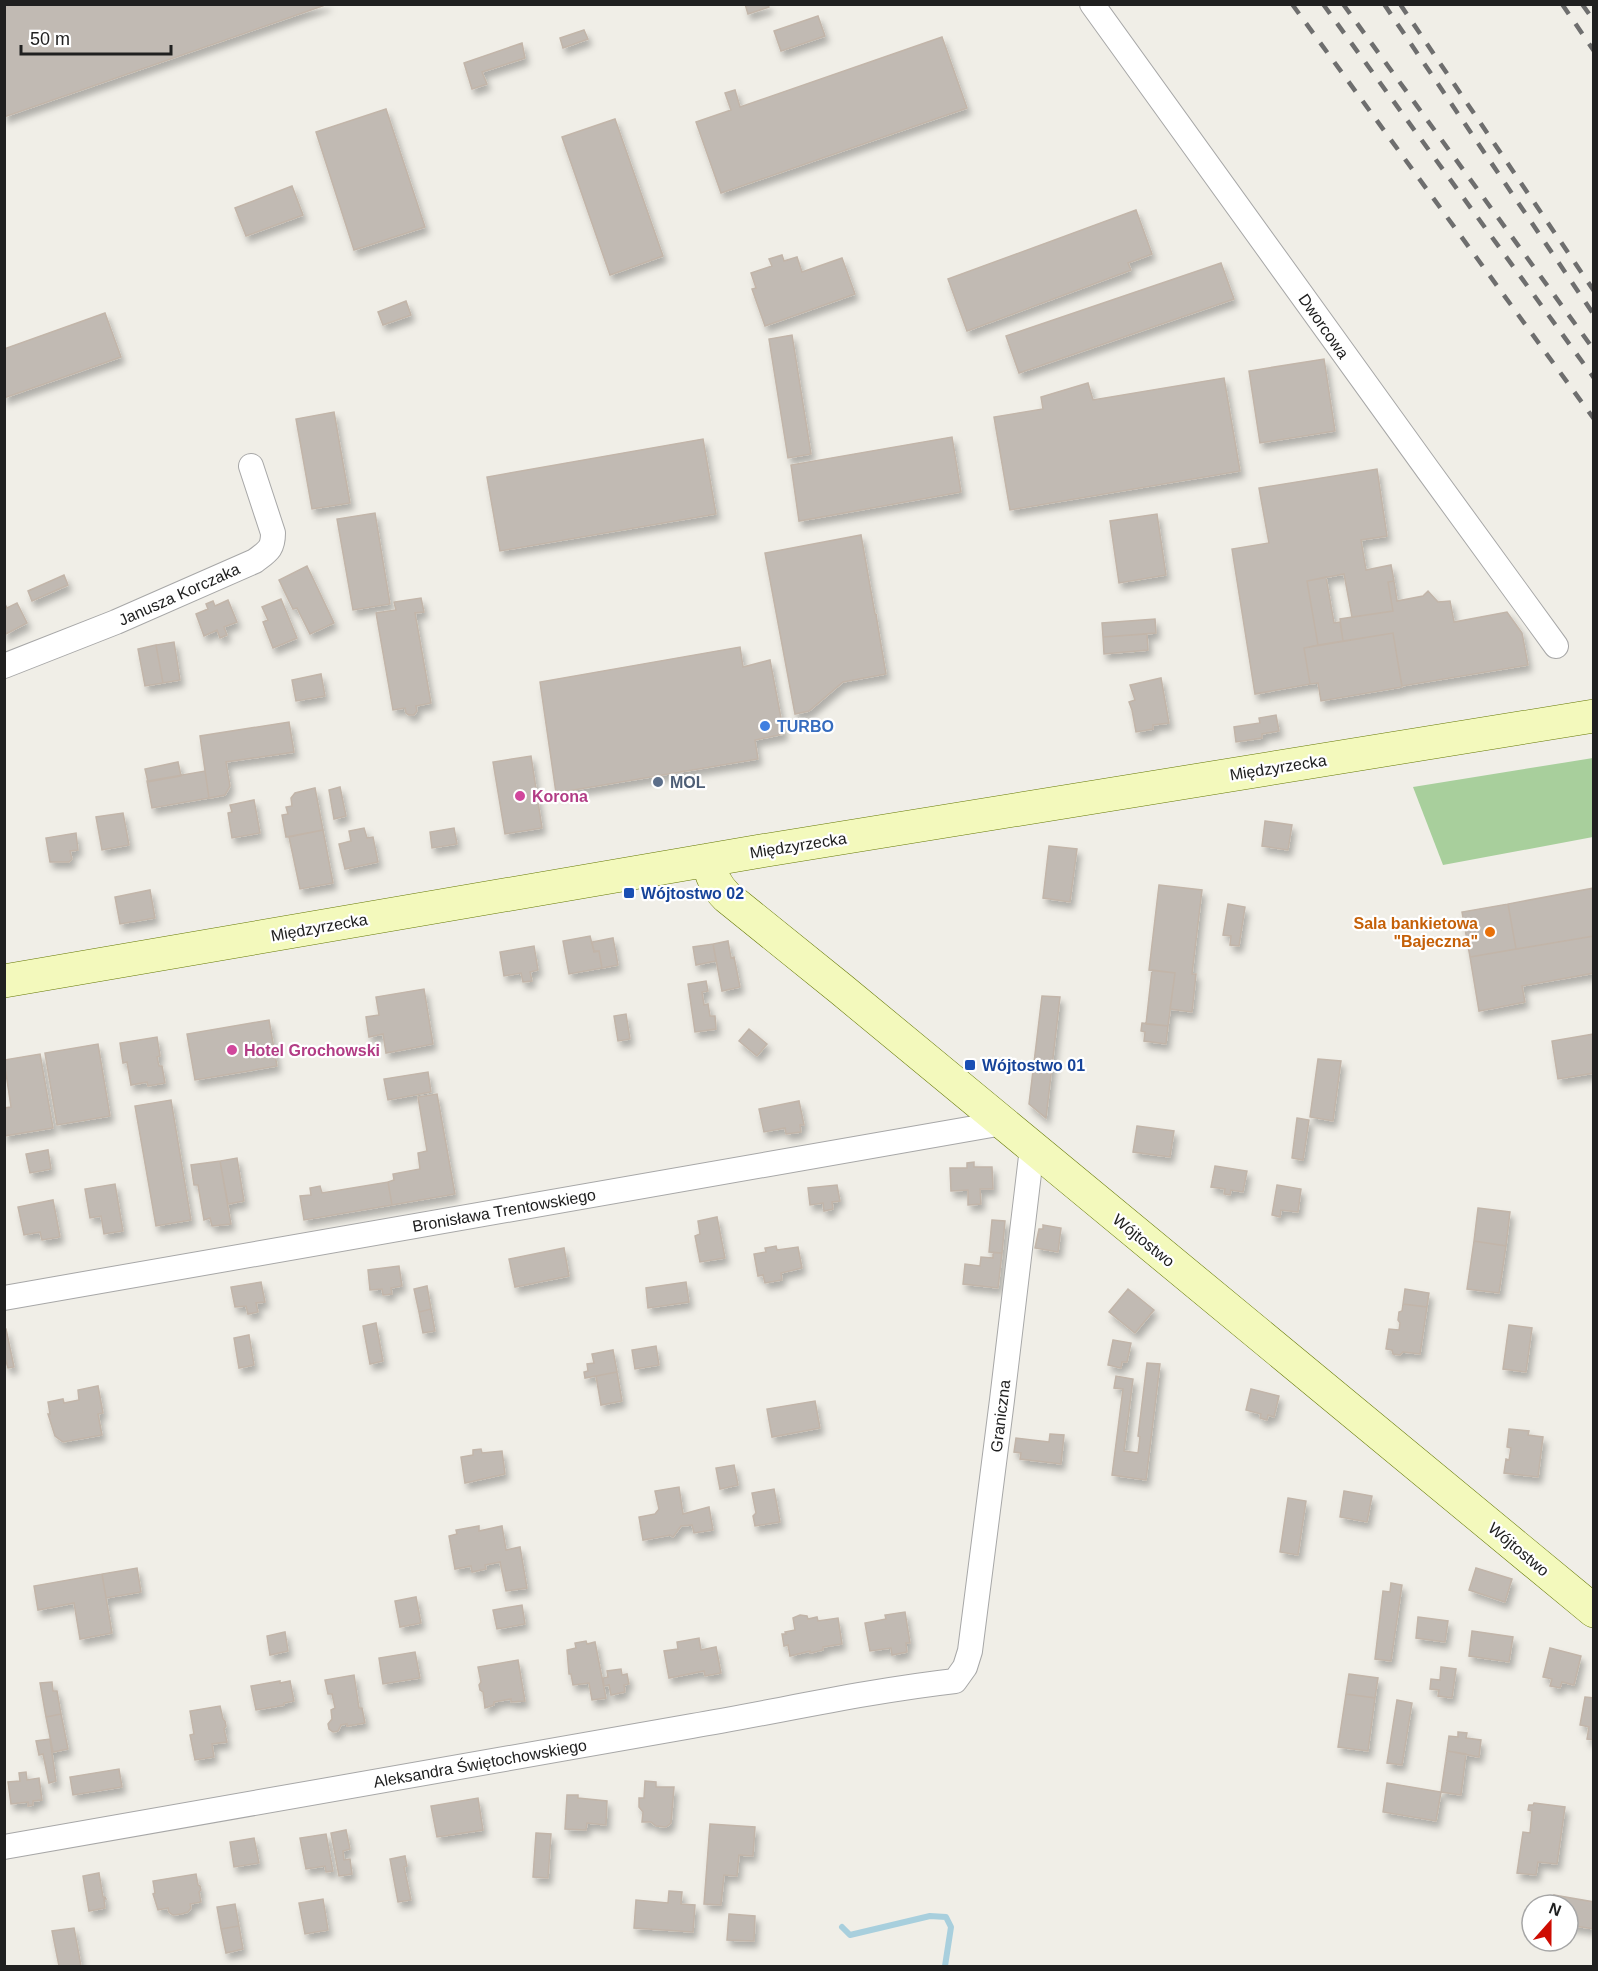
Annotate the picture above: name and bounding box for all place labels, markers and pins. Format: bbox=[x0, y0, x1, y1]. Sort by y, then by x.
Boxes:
place label: TURBO bbox=[777, 718, 834, 735]
marker: TURBO bbox=[758, 719, 772, 733]
place label: MOL bbox=[670, 774, 706, 791]
marker: MOL bbox=[651, 775, 665, 789]
place label: Korona bbox=[532, 788, 588, 805]
marker: Korona bbox=[513, 789, 527, 803]
place label: Wójtostwo 02 bbox=[641, 885, 744, 902]
marker: Wójtostwo 02 bbox=[622, 886, 636, 900]
place label: Sala bankietowa "Bajeczna" bbox=[1354, 915, 1478, 950]
marker: Sala bankietowa "Bajeczna" bbox=[1483, 925, 1497, 939]
place label: Hotel Grochowski bbox=[244, 1042, 380, 1059]
marker: Hotel Grochowski bbox=[225, 1043, 239, 1057]
place label: Wójtostwo 01 bbox=[982, 1057, 1085, 1074]
marker: Wójtostwo 01 bbox=[963, 1058, 977, 1072]

